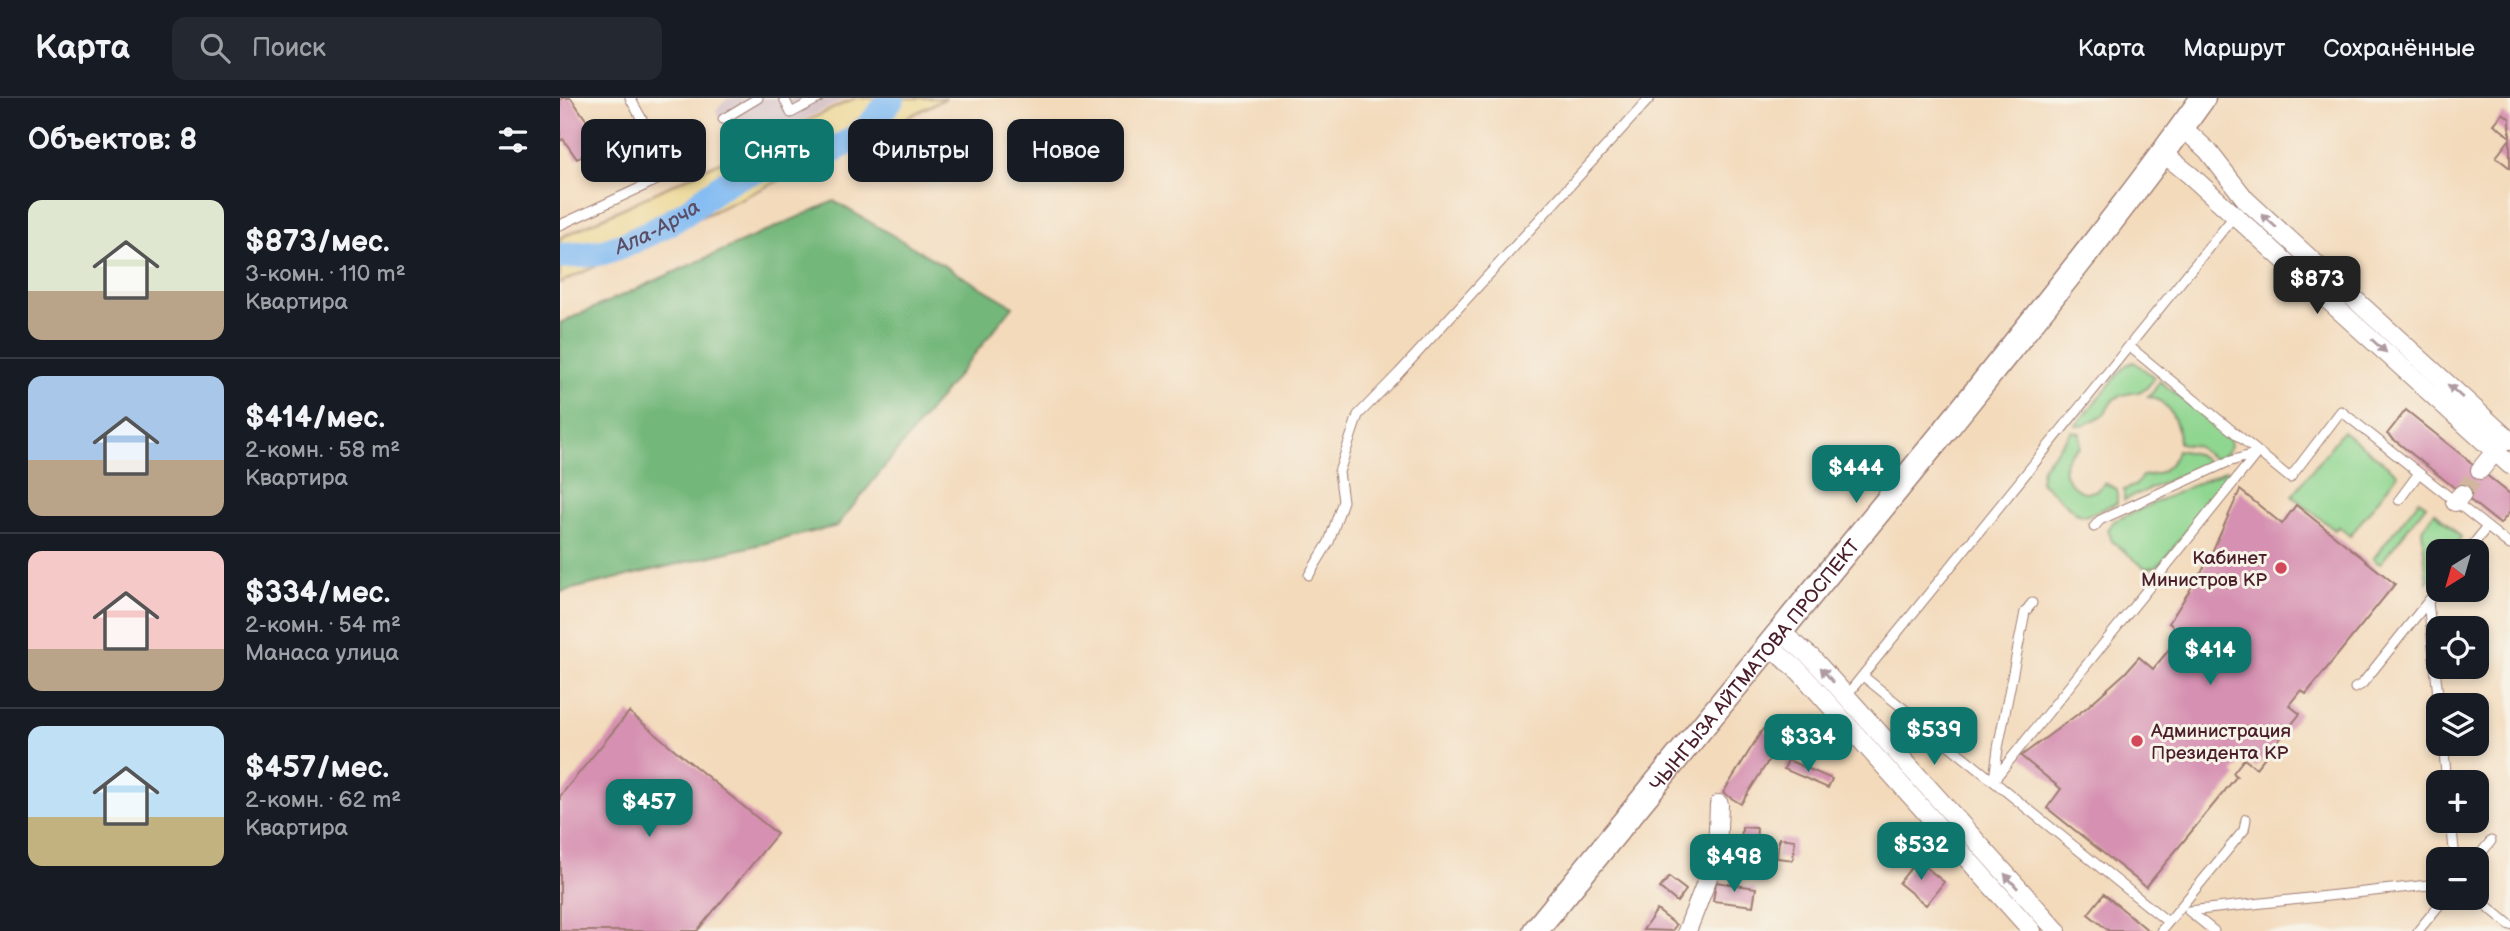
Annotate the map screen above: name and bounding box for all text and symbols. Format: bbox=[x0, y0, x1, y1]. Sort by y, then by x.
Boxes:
search box bbox=[172, 17, 662, 80]
text: Карта bbox=[35, 28, 130, 68]
icon: search bbox=[196, 29, 234, 67]
text: Поиск bbox=[252, 33, 326, 64]
text: Карта bbox=[2078, 34, 2145, 63]
text: Маршрут bbox=[2183, 34, 2285, 63]
text: Сохранённые bbox=[2323, 34, 2475, 63]
chip: Купить bbox=[581, 119, 706, 182]
chip: Снять bbox=[720, 119, 834, 182]
chip: Фильтры bbox=[848, 119, 993, 182]
chip: Новое bbox=[1007, 119, 1124, 182]
icon: filters bbox=[494, 121, 532, 159]
text: Объектов: 8 bbox=[28, 122, 197, 158]
water label: Ала-Арча bbox=[609, 195, 705, 261]
one-way arrow bbox=[2260, 213, 2278, 229]
text: $873/мес. bbox=[245, 224, 390, 260]
icon: home bbox=[84, 228, 168, 312]
pin: $873 bbox=[2276, 256, 2358, 316]
text: 3-комн. · 110 m² bbox=[245, 260, 406, 288]
text: $873 bbox=[2289, 265, 2345, 293]
text: Квартира bbox=[245, 288, 348, 316]
one-way arrow bbox=[2370, 338, 2388, 354]
one-way arrow bbox=[2446, 383, 2464, 399]
text: $414/мес. bbox=[245, 400, 385, 436]
icon: home bbox=[84, 404, 168, 488]
text: 2-комн. · 58 m² bbox=[245, 436, 400, 464]
pin: $444 bbox=[1815, 446, 1897, 505]
text: $444 bbox=[1828, 454, 1884, 482]
text: Квартира bbox=[245, 464, 348, 492]
street label: ЧЫНГЫЗА АЙТМАТОВА ПРОСПЕКТ bbox=[1646, 535, 1865, 796]
north arrow bbox=[2426, 539, 2488, 602]
map controls bbox=[2426, 539, 2489, 910]
place label: Кабинет Министров КР bbox=[2141, 547, 2267, 592]
marker: Кабинет Министров КР bbox=[2273, 560, 2289, 576]
text: $334/мес. bbox=[245, 575, 390, 611]
icon: home bbox=[84, 579, 168, 663]
text: 2-комн. · 54 m² bbox=[245, 611, 401, 639]
button: locate bbox=[2426, 616, 2489, 679]
pin: $414 bbox=[2169, 628, 2251, 687]
text: $414 bbox=[2184, 636, 2236, 664]
text: Манаса улица bbox=[245, 639, 399, 667]
one-way arrow bbox=[1819, 666, 1835, 683]
button: layers bbox=[2426, 693, 2489, 756]
pin: $539 bbox=[1893, 708, 1975, 767]
pin: $334 bbox=[1767, 714, 1849, 774]
text: $539 bbox=[1906, 716, 1962, 744]
place label: Администрация Президента КР bbox=[2150, 720, 2291, 765]
text: $334 bbox=[1780, 723, 1836, 751]
marker: Администрация Президента КР bbox=[2129, 733, 2145, 749]
text: $457/мес. bbox=[245, 750, 389, 786]
icon: home bbox=[84, 754, 168, 838]
button: + bbox=[2426, 770, 2489, 833]
pin: $457 bbox=[608, 780, 690, 839]
text: 2-комн. · 62 m² bbox=[245, 786, 401, 814]
text: $457 bbox=[622, 788, 676, 816]
text: Квартира bbox=[245, 814, 348, 842]
pin: $532 bbox=[1880, 822, 1962, 882]
text: $532 bbox=[1893, 831, 1949, 859]
pin: $498 bbox=[1693, 834, 1775, 894]
text: $498 bbox=[1706, 843, 1762, 871]
button: − bbox=[2426, 847, 2489, 910]
one-way arrow bbox=[2003, 872, 2019, 890]

